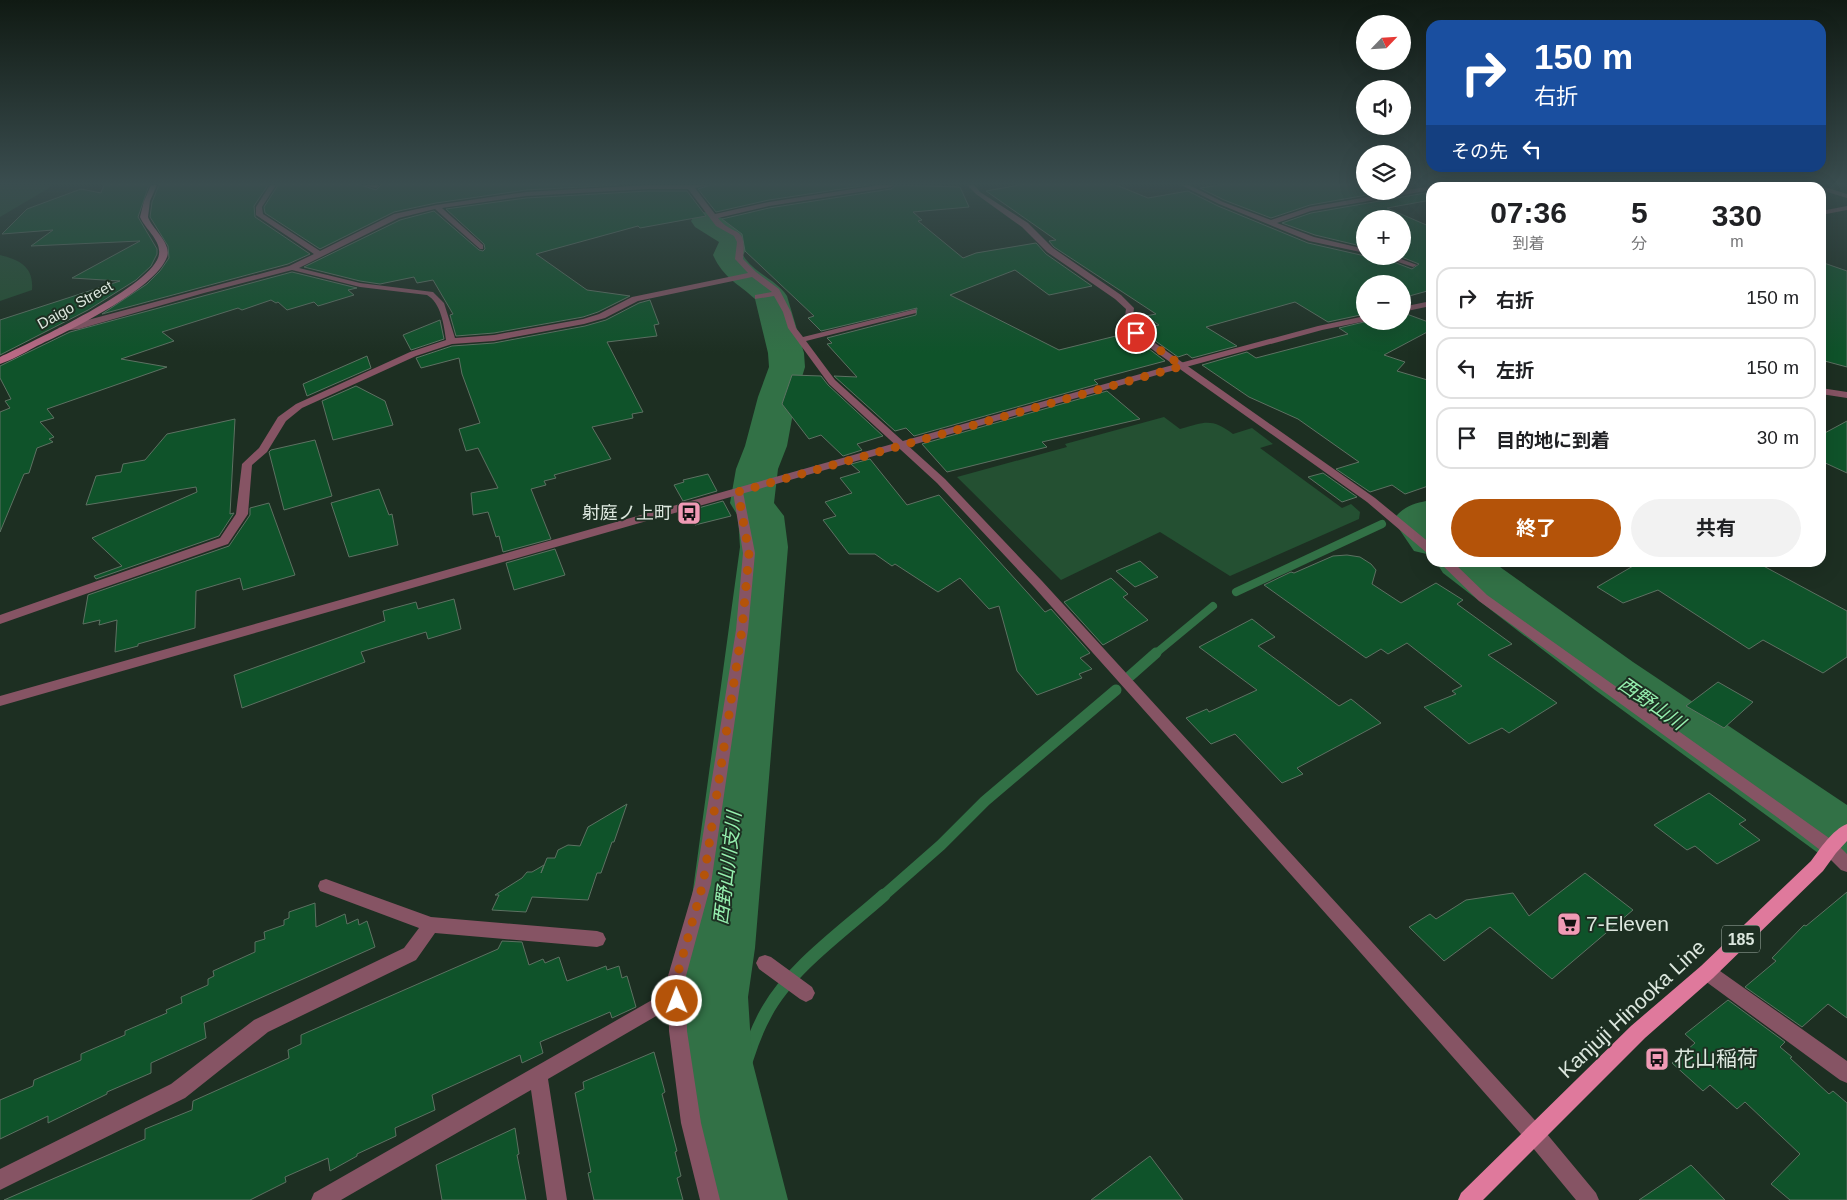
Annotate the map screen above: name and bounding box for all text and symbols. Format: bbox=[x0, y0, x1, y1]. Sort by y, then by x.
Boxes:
north arrow bbox=[1356, 15, 1411, 70]
map controls bbox=[1356, 15, 1411, 330]
text: 150 m bbox=[1534, 37, 1633, 76]
icon: right bbox=[1451, 40, 1516, 105]
button: sound bbox=[1356, 80, 1411, 135]
text: 右折 bbox=[1534, 84, 1578, 109]
icon: left bbox=[1518, 135, 1546, 163]
text: その先 bbox=[1451, 141, 1508, 162]
button: layers bbox=[1356, 145, 1411, 200]
text: 07:36 bbox=[1490, 196, 1567, 229]
text: 5 bbox=[1631, 196, 1648, 229]
text: 330 bbox=[1712, 199, 1762, 232]
button: + bbox=[1356, 210, 1411, 265]
text: m bbox=[1730, 233, 1743, 250]
text: 到着 bbox=[1512, 235, 1545, 252]
text: 分 bbox=[1631, 235, 1647, 252]
button: − bbox=[1356, 275, 1411, 330]
street label: Daigo Street bbox=[34, 277, 116, 332]
icon: right bbox=[1453, 284, 1481, 312]
text: 150 m bbox=[1746, 287, 1799, 308]
text: 右折 bbox=[1496, 290, 1534, 311]
pin bbox=[1115, 312, 1157, 354]
icon: arrive bbox=[1122, 319, 1150, 347]
icon: left bbox=[1453, 354, 1481, 382]
text: 150 m bbox=[1746, 357, 1799, 378]
text: 左折 bbox=[1496, 360, 1534, 381]
icon: arrive bbox=[1453, 424, 1481, 452]
text: 30 m bbox=[1757, 427, 1799, 448]
text: 目的地に到着 bbox=[1496, 430, 1610, 451]
button: 終了 bbox=[1451, 499, 1621, 557]
button: 共有 bbox=[1631, 499, 1801, 557]
bus stop icon: 射庭ノ上町 bbox=[676, 500, 702, 526]
place label: 射庭ノ上町 bbox=[582, 503, 672, 523]
water label: 西野山川 bbox=[1615, 673, 1690, 735]
water label: 西野山川支川 bbox=[710, 808, 745, 926]
supermarket icon: 7-Eleven bbox=[1556, 911, 1582, 937]
place label: 7-Eleven bbox=[1586, 912, 1669, 935]
road number: 185 bbox=[1722, 926, 1760, 952]
street label: Kanjuji Hinooka Line bbox=[1554, 935, 1710, 1082]
position arrow bbox=[650, 974, 702, 1026]
bus stop icon: 花山稲荷 bbox=[1644, 1046, 1670, 1072]
place label: 花山稲荷 bbox=[1674, 1047, 1758, 1070]

